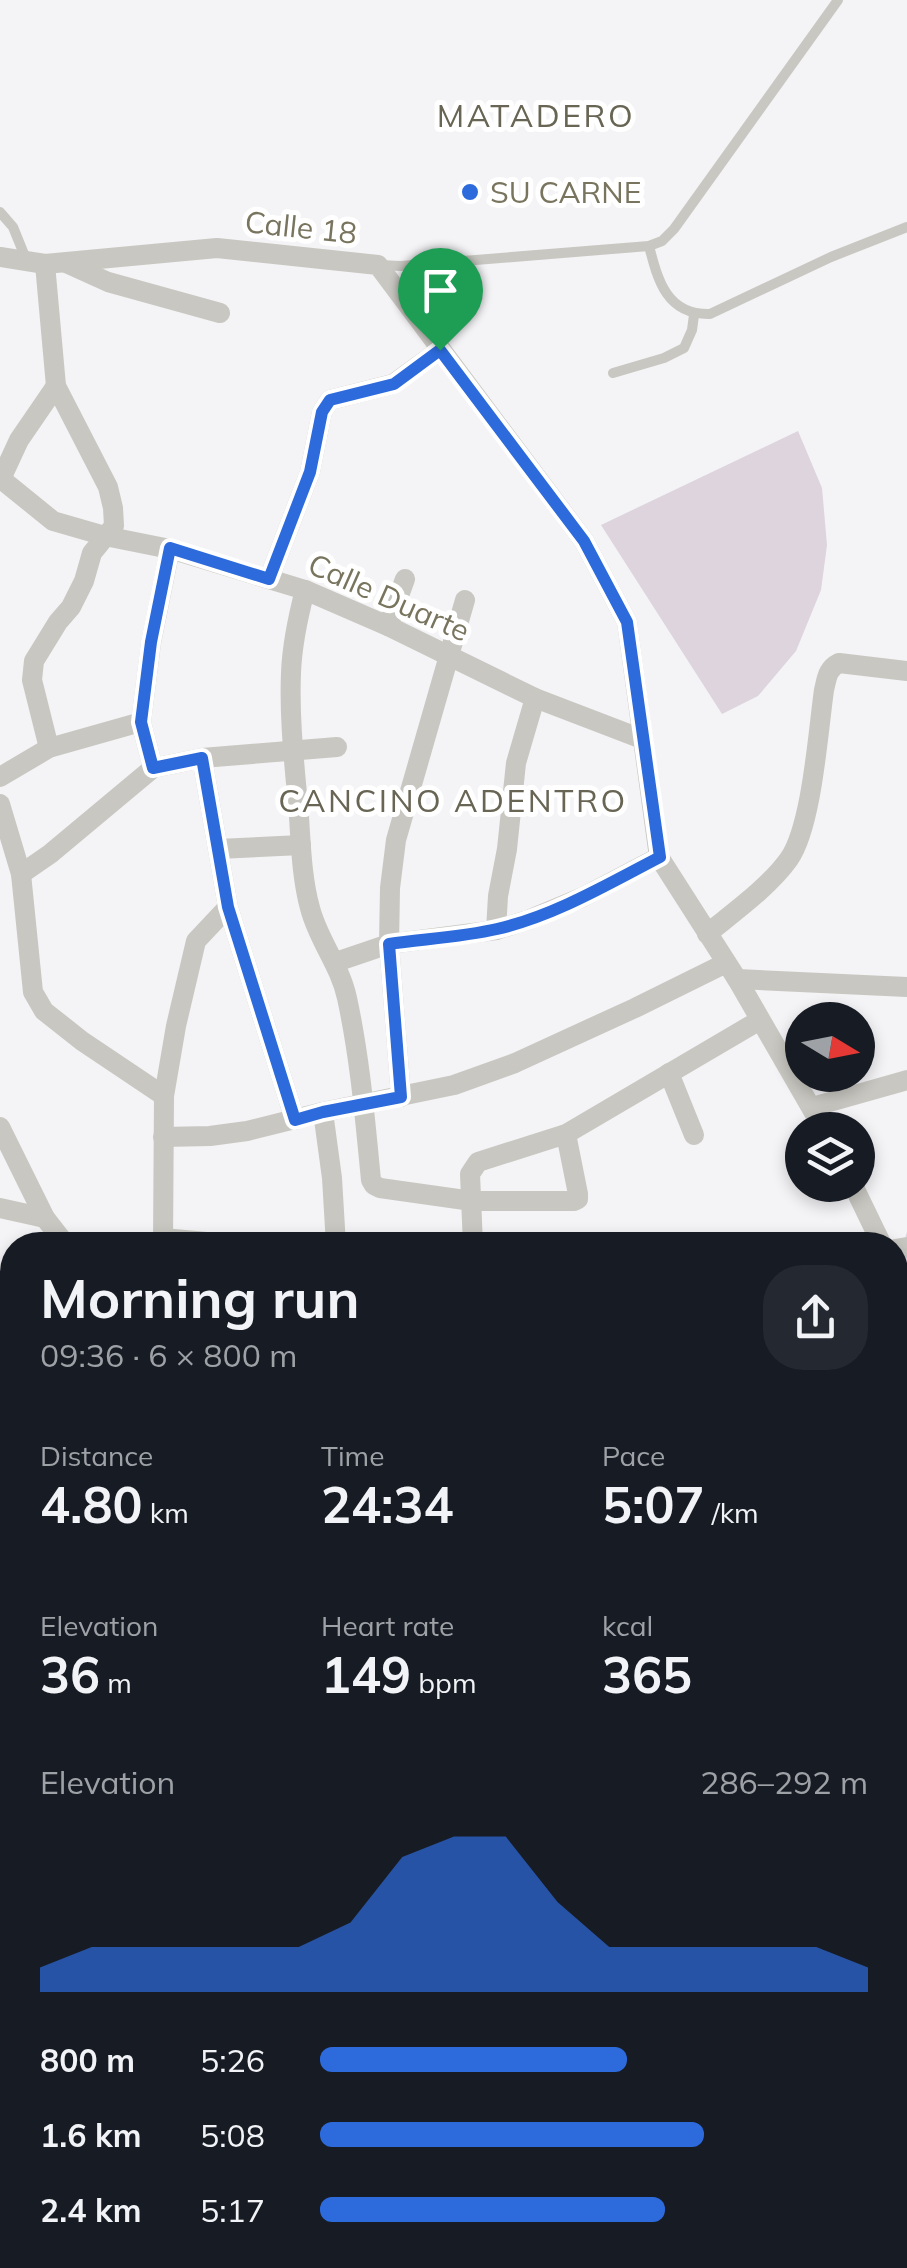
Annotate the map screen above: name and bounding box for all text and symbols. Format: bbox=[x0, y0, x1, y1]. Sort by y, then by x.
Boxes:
district label: MATADERO bbox=[437, 95, 635, 135]
place label: SU CARNE bbox=[490, 173, 641, 211]
marker: SU CARNE bbox=[459, 181, 481, 203]
street label: Calle 18 bbox=[243, 202, 359, 252]
pin bbox=[398, 248, 483, 351]
icon: arrive bbox=[413, 263, 468, 318]
street label: Calle Duarte bbox=[302, 545, 476, 649]
district label: CANCINO ADENTRO bbox=[278, 780, 628, 820]
north arrow bbox=[785, 1002, 875, 1092]
map controls bbox=[785, 1002, 875, 1202]
button: layers bbox=[785, 1112, 875, 1202]
text: Morning run bbox=[40, 1263, 360, 1332]
button: share bbox=[763, 1265, 868, 1370]
text: 09:36 · 6 × 800 m bbox=[40, 1335, 297, 1375]
text: Distance bbox=[40, 1438, 153, 1473]
text: Time bbox=[321, 1438, 384, 1473]
text: Pace bbox=[602, 1438, 665, 1473]
text: 4.80 bbox=[40, 1473, 142, 1536]
text: 24:34 bbox=[321, 1473, 453, 1536]
text: 5:07 bbox=[602, 1473, 704, 1536]
text: km bbox=[142, 1495, 189, 1530]
text: /km bbox=[704, 1495, 759, 1530]
text: Elevation bbox=[40, 1608, 158, 1643]
text: Heart rate bbox=[321, 1608, 454, 1643]
text: kcal bbox=[602, 1608, 653, 1643]
text: 36 bbox=[40, 1643, 100, 1706]
text: 149 bbox=[321, 1643, 411, 1706]
text: 365 bbox=[602, 1643, 692, 1706]
text: m bbox=[100, 1665, 132, 1700]
text: bpm bbox=[411, 1665, 477, 1700]
text: Elevation bbox=[40, 1762, 175, 1802]
text: 286–292 m bbox=[700, 1762, 868, 1802]
text: 800 m bbox=[40, 2040, 135, 2080]
text: 5:26 bbox=[200, 2040, 265, 2080]
text: 1.6 km bbox=[40, 2115, 142, 2155]
text: 5:08 bbox=[200, 2115, 265, 2155]
text: 2.4 km bbox=[40, 2190, 142, 2230]
text: 5:17 bbox=[200, 2190, 265, 2230]

